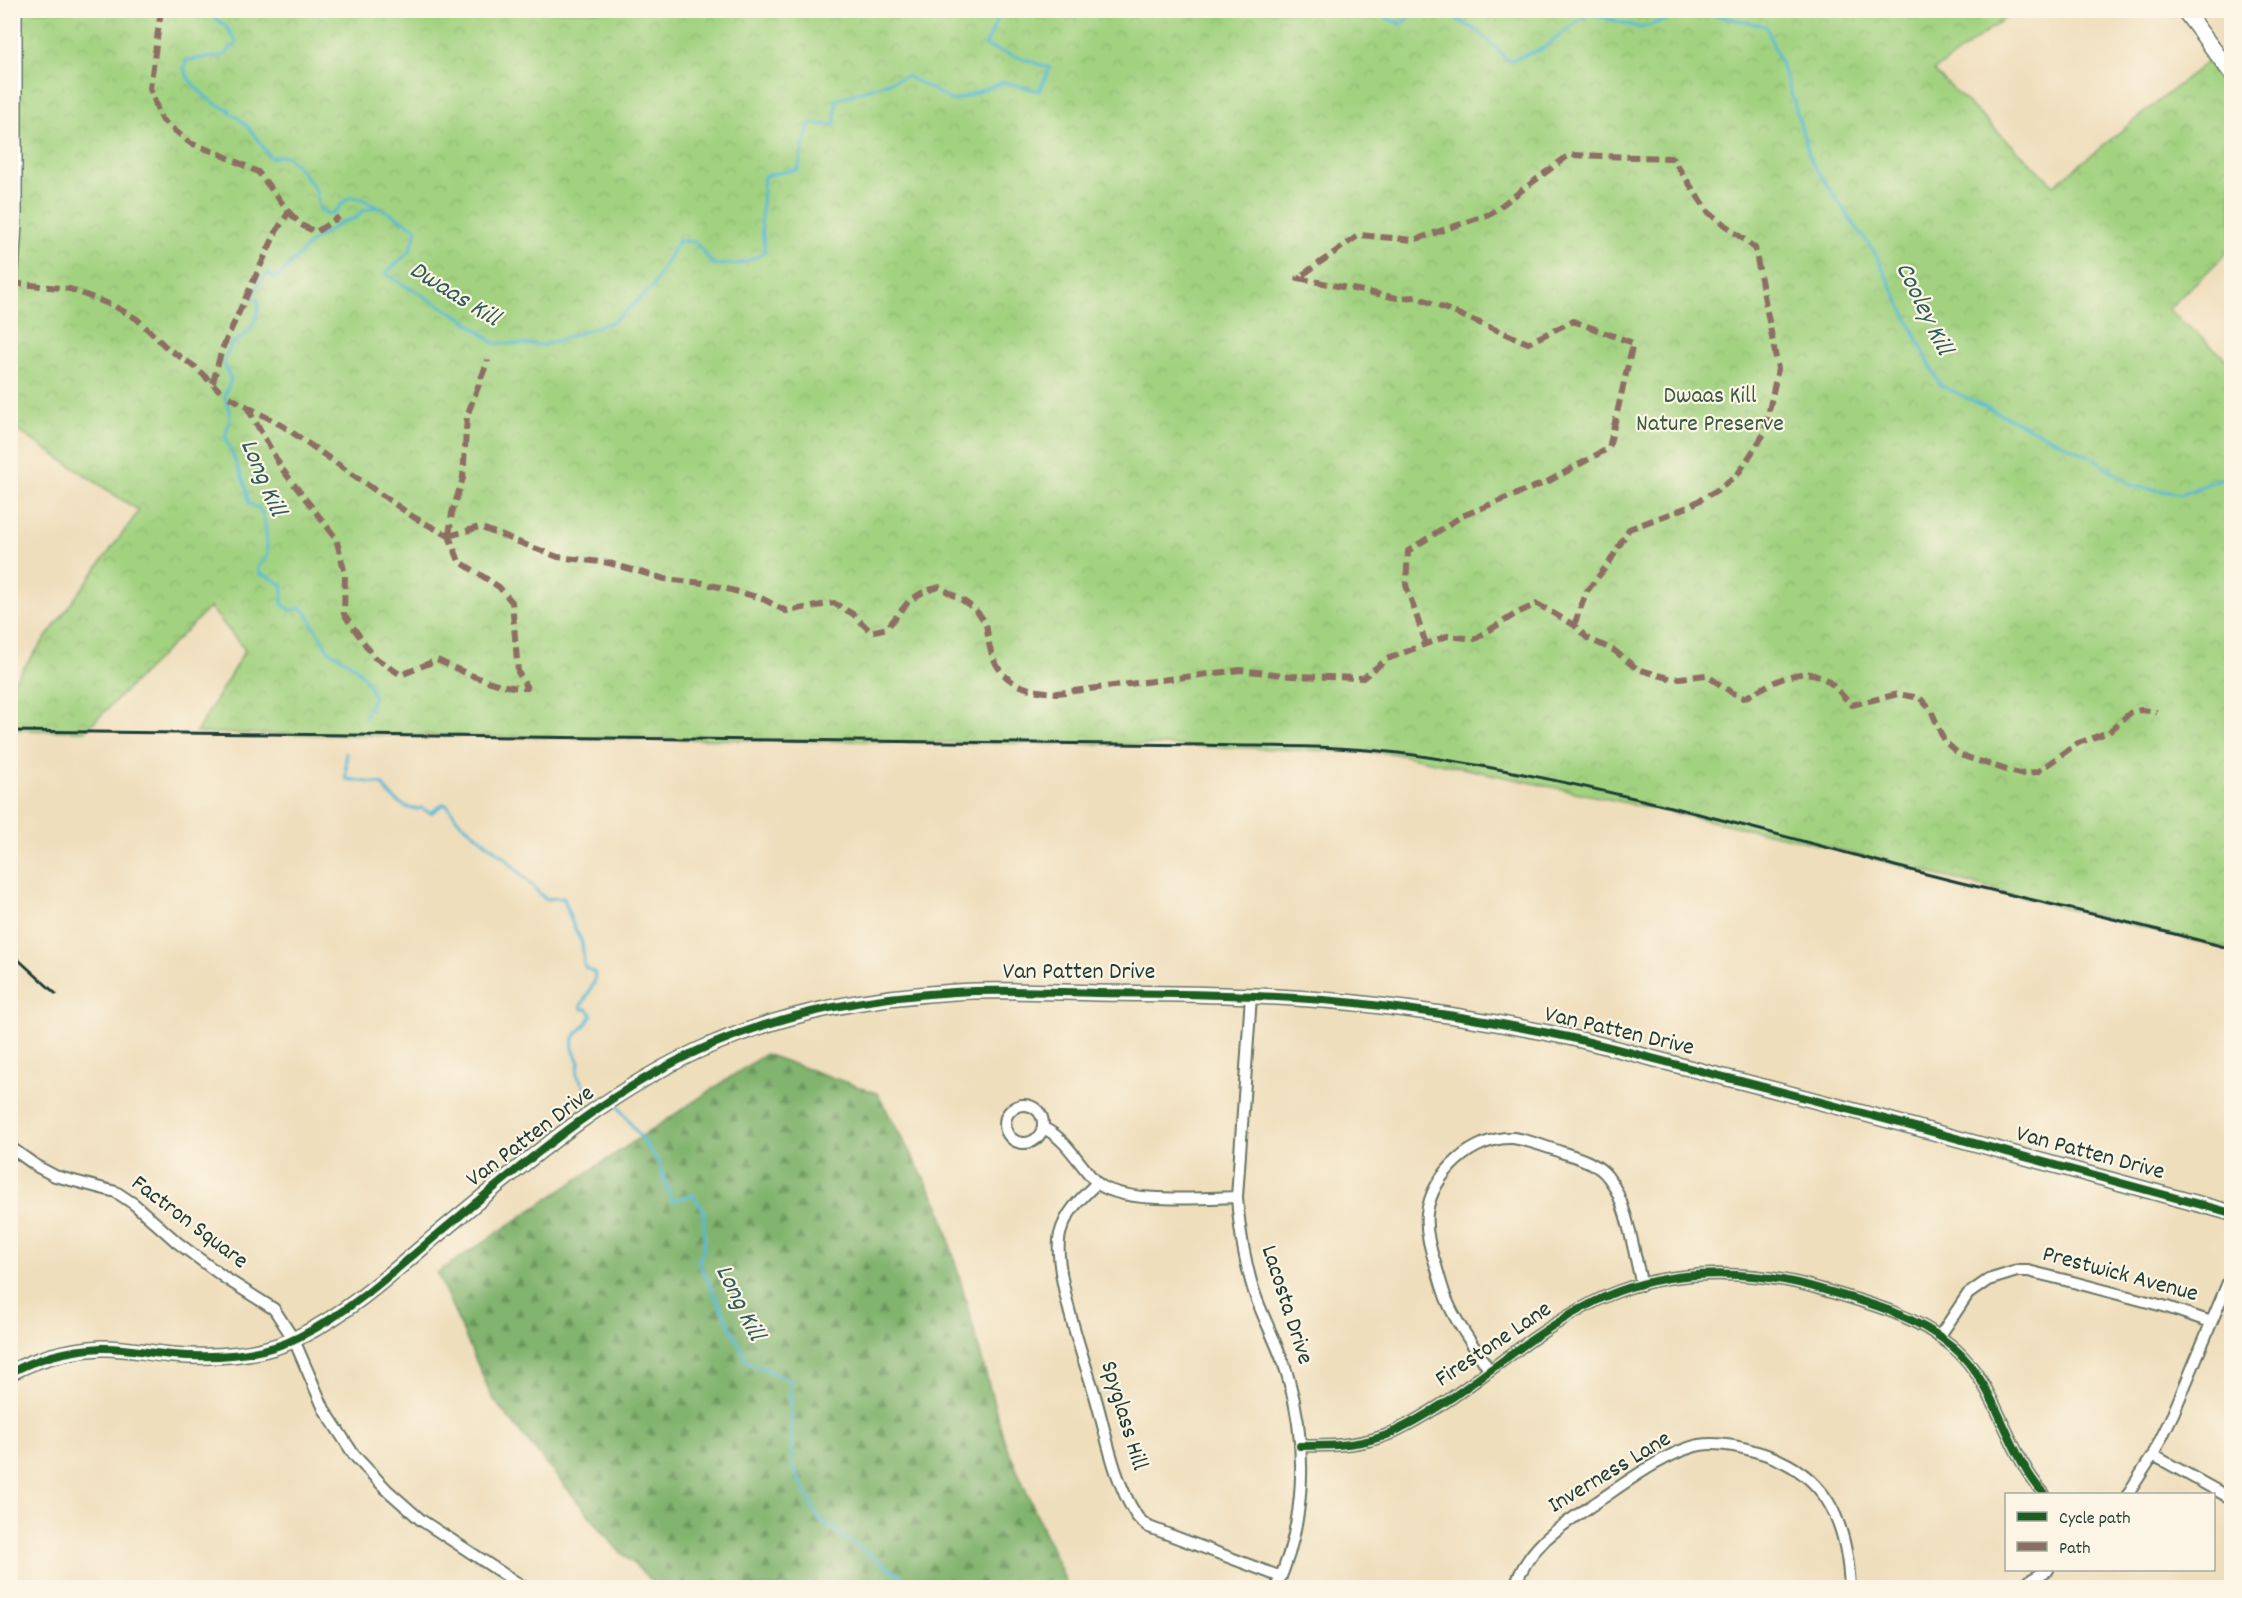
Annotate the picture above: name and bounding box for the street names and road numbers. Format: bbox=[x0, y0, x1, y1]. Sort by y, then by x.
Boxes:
street label: Van Patten Drive bbox=[1003, 956, 1155, 990]
street label: Van Patten Drive bbox=[1541, 998, 1697, 1066]
street label: Van Patten Drive bbox=[460, 1077, 602, 1197]
street label: Van Patten Drive bbox=[2012, 1118, 2168, 1190]
street label: Factron Square bbox=[123, 1168, 255, 1278]
street label: Prestwick Avenue bbox=[2038, 1238, 2202, 1312]
street label: Lacosta Drive bbox=[1251, 1241, 1321, 1369]
street label: Firestone Lane bbox=[1429, 1293, 1559, 1397]
street label: Spyglass Hill bbox=[1090, 1357, 1156, 1475]
street label: Inverness Lane bbox=[1542, 1423, 1678, 1523]

